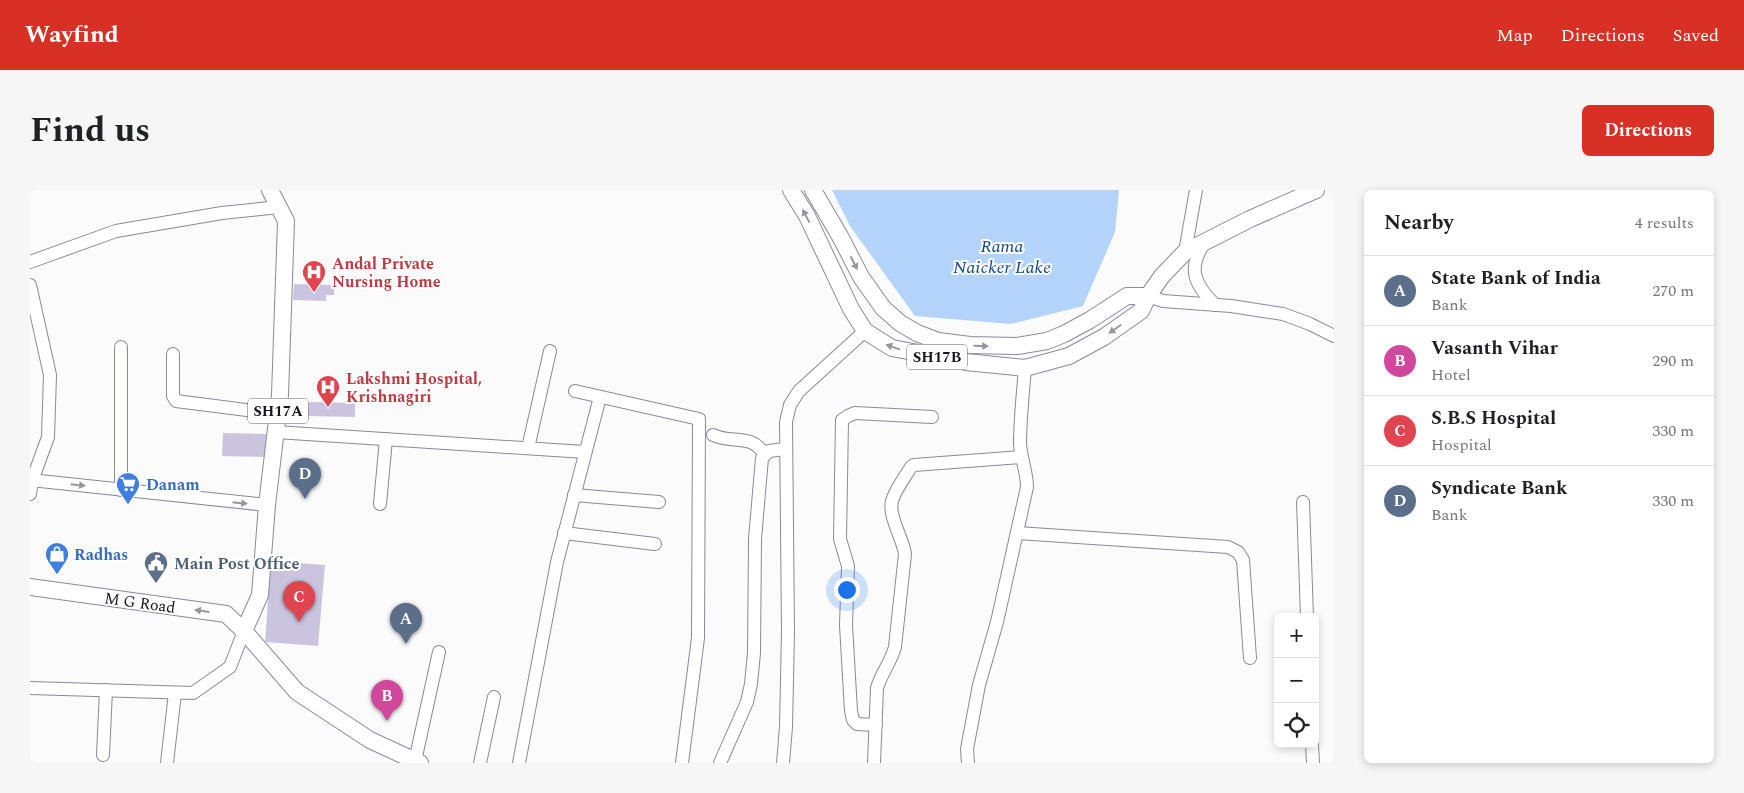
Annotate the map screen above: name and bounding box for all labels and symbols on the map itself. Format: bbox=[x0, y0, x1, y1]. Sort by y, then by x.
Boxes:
one-way arrow bbox=[802, 209, 810, 223]
water label: Rama Naicker Lake bbox=[953, 233, 1051, 281]
place label: Andal Private Nursing Home bbox=[332, 252, 441, 294]
one-way arrow bbox=[850, 256, 858, 270]
hospital icon: Andal Private Nursing Home bbox=[301, 259, 327, 293]
one-way arrow bbox=[1108, 324, 1121, 334]
one-way arrow bbox=[974, 342, 990, 350]
one-way arrow bbox=[885, 343, 900, 351]
road number: SH17B bbox=[907, 344, 967, 370]
place label: Lakshmi Hospital, Krishnagiri bbox=[346, 367, 482, 409]
hospital icon: Lakshmi Hospital, Krishnagiri bbox=[315, 374, 341, 408]
road number: SH17A bbox=[248, 398, 308, 424]
pin: D bbox=[289, 458, 321, 499]
supermarket icon: Danam bbox=[115, 471, 141, 505]
place label: Danam bbox=[146, 473, 200, 497]
one-way arrow bbox=[71, 482, 87, 490]
one-way arrow bbox=[232, 499, 248, 507]
shop icon: Radhas bbox=[44, 541, 70, 575]
place label: Radhas bbox=[74, 543, 128, 567]
public building icon: Main Post Office bbox=[143, 550, 169, 584]
place label: Main Post Office bbox=[174, 552, 299, 576]
your location bbox=[834, 577, 860, 603]
pin: C bbox=[283, 581, 315, 622]
street label: M G Road bbox=[103, 586, 177, 620]
pin: A bbox=[390, 603, 422, 644]
one-way arrow bbox=[194, 606, 210, 614]
pin: B bbox=[371, 680, 403, 721]

